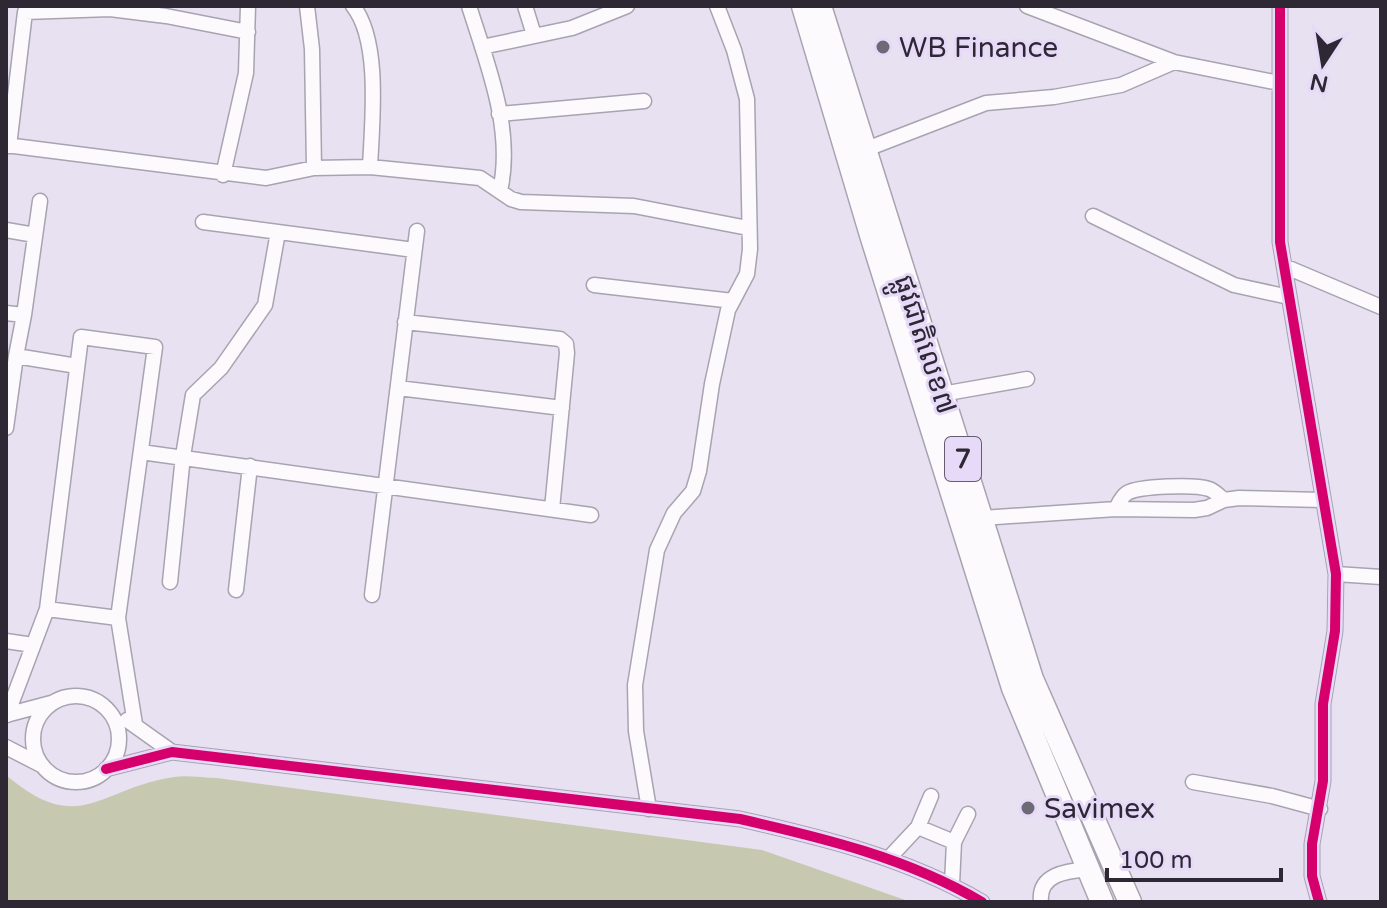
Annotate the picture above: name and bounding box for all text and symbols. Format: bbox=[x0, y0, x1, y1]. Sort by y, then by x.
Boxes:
north arrow bbox=[1283, 24, 1363, 104]
place label: WB Finance bbox=[899, 31, 1058, 65]
marker: WB Finance bbox=[874, 38, 892, 56]
text: N bbox=[1308, 68, 1330, 97]
street label: ផ្លូវជាតិលេខ៧ bbox=[880, 270, 964, 420]
road number: 7 bbox=[945, 437, 981, 481]
place label: Savimex bbox=[1044, 792, 1155, 826]
marker: Savimex bbox=[1019, 799, 1037, 817]
scale bar bbox=[1107, 832, 1281, 882]
text: 100 m bbox=[1119, 846, 1193, 875]

